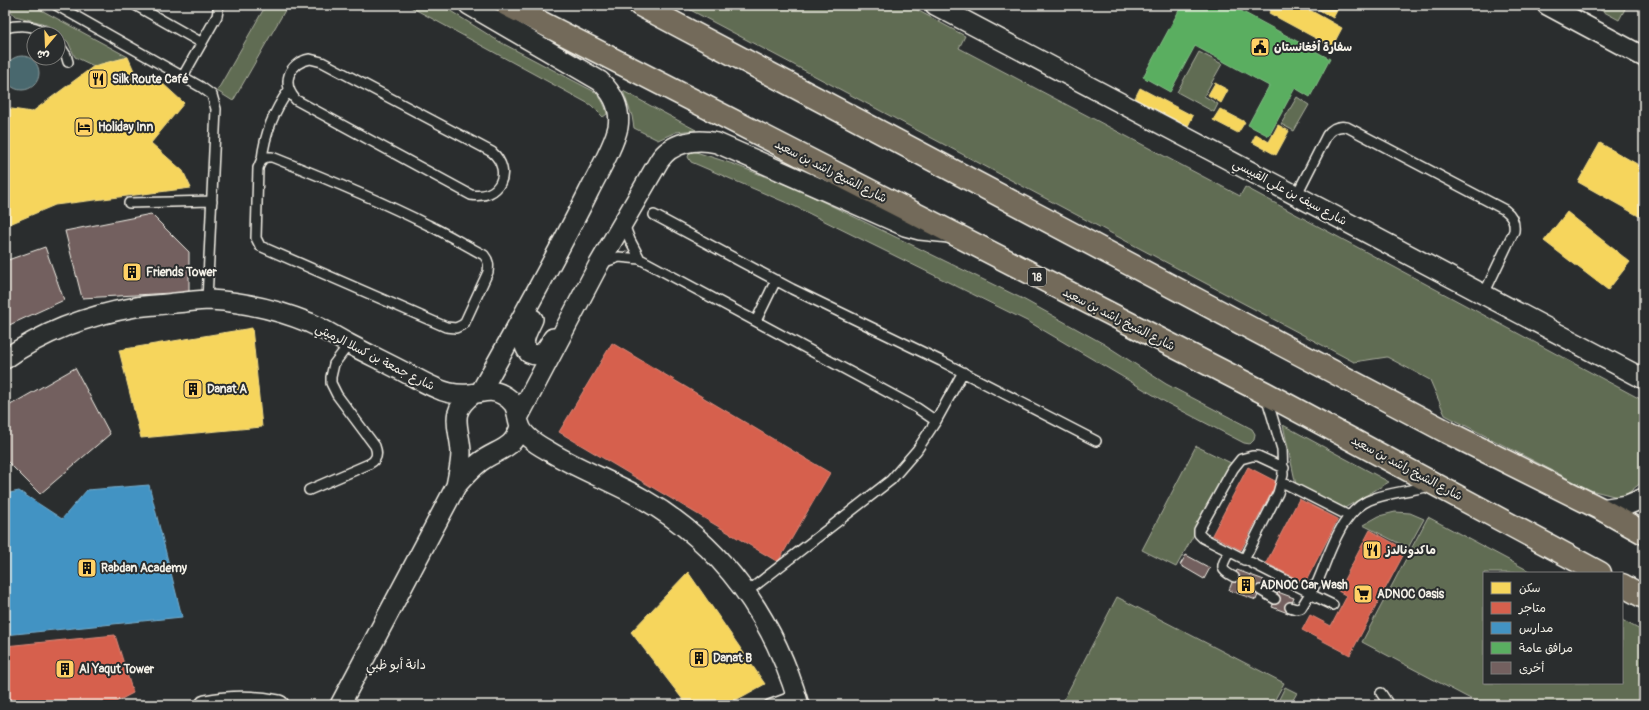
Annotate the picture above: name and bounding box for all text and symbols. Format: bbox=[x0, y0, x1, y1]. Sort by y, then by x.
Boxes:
north arrow bbox=[26, 26, 66, 66]
public building icon: سفارة أفغانستان bbox=[1249, 36, 1271, 58]
place label: سفارة أفغانستان bbox=[1274, 39, 1352, 55]
text: ش bbox=[35, 47, 51, 63]
restaurant icon: Silk Route Café bbox=[87, 68, 109, 90]
place label: Silk Route Café bbox=[112, 72, 189, 87]
hotel icon: Holiday Inn bbox=[73, 116, 95, 138]
place label: Holiday Inn bbox=[98, 120, 153, 135]
street label: شارع الشيخ راشد بن سعيد bbox=[772, 137, 889, 207]
street label: شارع سيف بن علي القبيسي bbox=[1229, 156, 1349, 232]
building icon: Friends Tower bbox=[121, 261, 143, 283]
place label: Friends Tower bbox=[146, 265, 217, 280]
road number: 18 bbox=[1028, 268, 1046, 286]
street label: شارع الشيخ راشد بن سعيد bbox=[1060, 285, 1177, 355]
street label: شارع جمعة بن كسلا الرميثي bbox=[311, 321, 437, 397]
building icon: Danat A bbox=[182, 378, 204, 400]
place label: Danat A bbox=[207, 382, 247, 397]
street label: شارع الشيخ راشد بن سعيد bbox=[1348, 433, 1465, 505]
restaurant icon: ماكدونالدز bbox=[1361, 539, 1383, 561]
place label: ماكدونالدز bbox=[1385, 543, 1436, 558]
building icon: Rabdan Academy bbox=[76, 557, 98, 579]
place label: Rabdan Academy bbox=[101, 561, 188, 576]
legend bbox=[1483, 572, 1623, 684]
building icon: ADNOC Car Wash bbox=[1235, 574, 1257, 596]
place label: ADNOC Car Wash bbox=[1260, 578, 1348, 593]
text: سكن bbox=[1519, 581, 1541, 596]
supermarket icon: ADNOC Oasis bbox=[1352, 583, 1374, 605]
place label: ADNOC Oasis bbox=[1377, 587, 1445, 602]
text: متاجر bbox=[1518, 601, 1546, 616]
text: مدارس bbox=[1519, 621, 1553, 636]
text: مرافق عامة bbox=[1519, 641, 1573, 656]
building icon: Danat B bbox=[688, 647, 710, 669]
place label: Danat B bbox=[713, 651, 752, 666]
district label: دانة أبو ظبي bbox=[366, 657, 426, 676]
building icon: Al Yaqut Tower bbox=[54, 658, 76, 680]
text: أخرى bbox=[1519, 661, 1544, 676]
place label: Al Yaqut Tower bbox=[79, 662, 155, 677]

